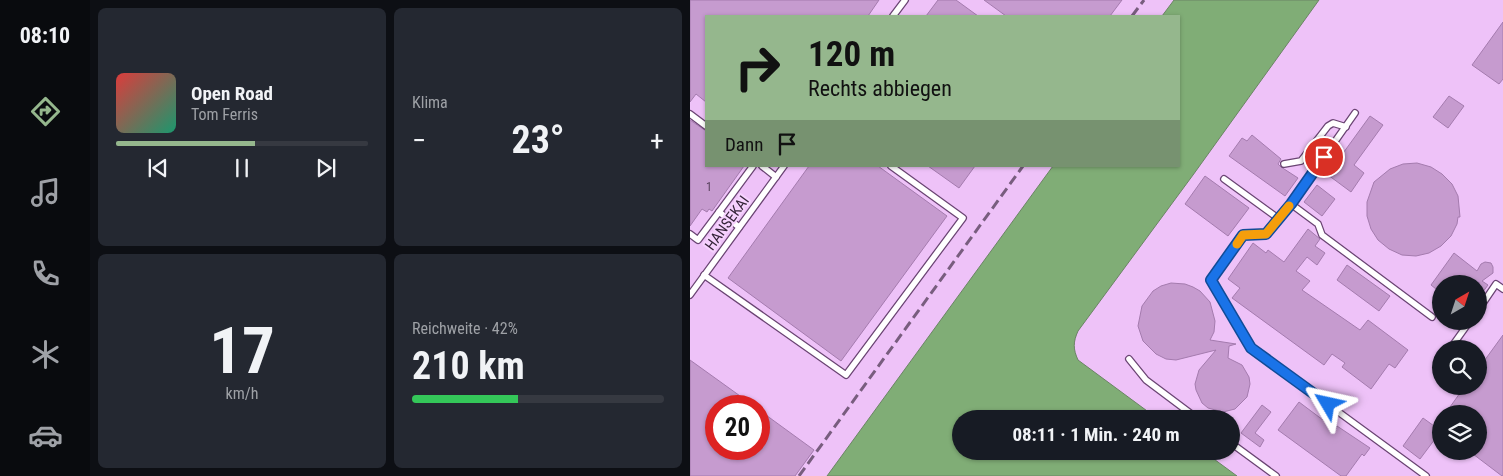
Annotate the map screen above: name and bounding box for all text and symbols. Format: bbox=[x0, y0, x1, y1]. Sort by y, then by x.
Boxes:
text: 08:10 bbox=[20, 23, 70, 48]
text: 120 m bbox=[808, 34, 895, 75]
icon: right bbox=[725, 35, 790, 100]
text: Rechts abbiegen bbox=[808, 76, 952, 101]
text: Open Road bbox=[191, 82, 273, 105]
text: Klima bbox=[412, 93, 448, 112]
icon: directions bbox=[28, 94, 63, 129]
text: Tom Ferris bbox=[191, 105, 258, 124]
text: 23° bbox=[511, 118, 565, 162]
text: − bbox=[412, 124, 426, 157]
text: + bbox=[650, 124, 664, 157]
icon: arrive bbox=[773, 130, 801, 158]
text: Dann bbox=[725, 133, 763, 156]
pin bbox=[1303, 136, 1345, 178]
icon: arrive bbox=[1310, 143, 1338, 171]
icon: previous bbox=[144, 154, 172, 182]
icon: pause bbox=[228, 154, 256, 182]
icon: next bbox=[312, 154, 340, 182]
icon: music bbox=[28, 175, 63, 210]
house number: 1 bbox=[706, 180, 712, 194]
street label: HANSEKAI bbox=[701, 192, 753, 254]
icon: phone bbox=[28, 256, 63, 291]
north arrow bbox=[1432, 275, 1488, 330]
map controls bbox=[1432, 275, 1487, 460]
text: 17 bbox=[209, 313, 275, 389]
text: Reichweite · 42% bbox=[412, 319, 518, 338]
icon: climate bbox=[28, 337, 63, 372]
button: search bbox=[1432, 340, 1487, 395]
text: 210 km bbox=[412, 344, 525, 388]
position arrow bbox=[1301, 377, 1353, 429]
text: km/h bbox=[226, 384, 258, 403]
speed limit sign: 20 bbox=[705, 395, 770, 460]
button: layers bbox=[1432, 405, 1487, 460]
icon: car bbox=[28, 418, 63, 453]
text: 08:11 · 1 Min. · 240 m bbox=[1012, 423, 1180, 446]

